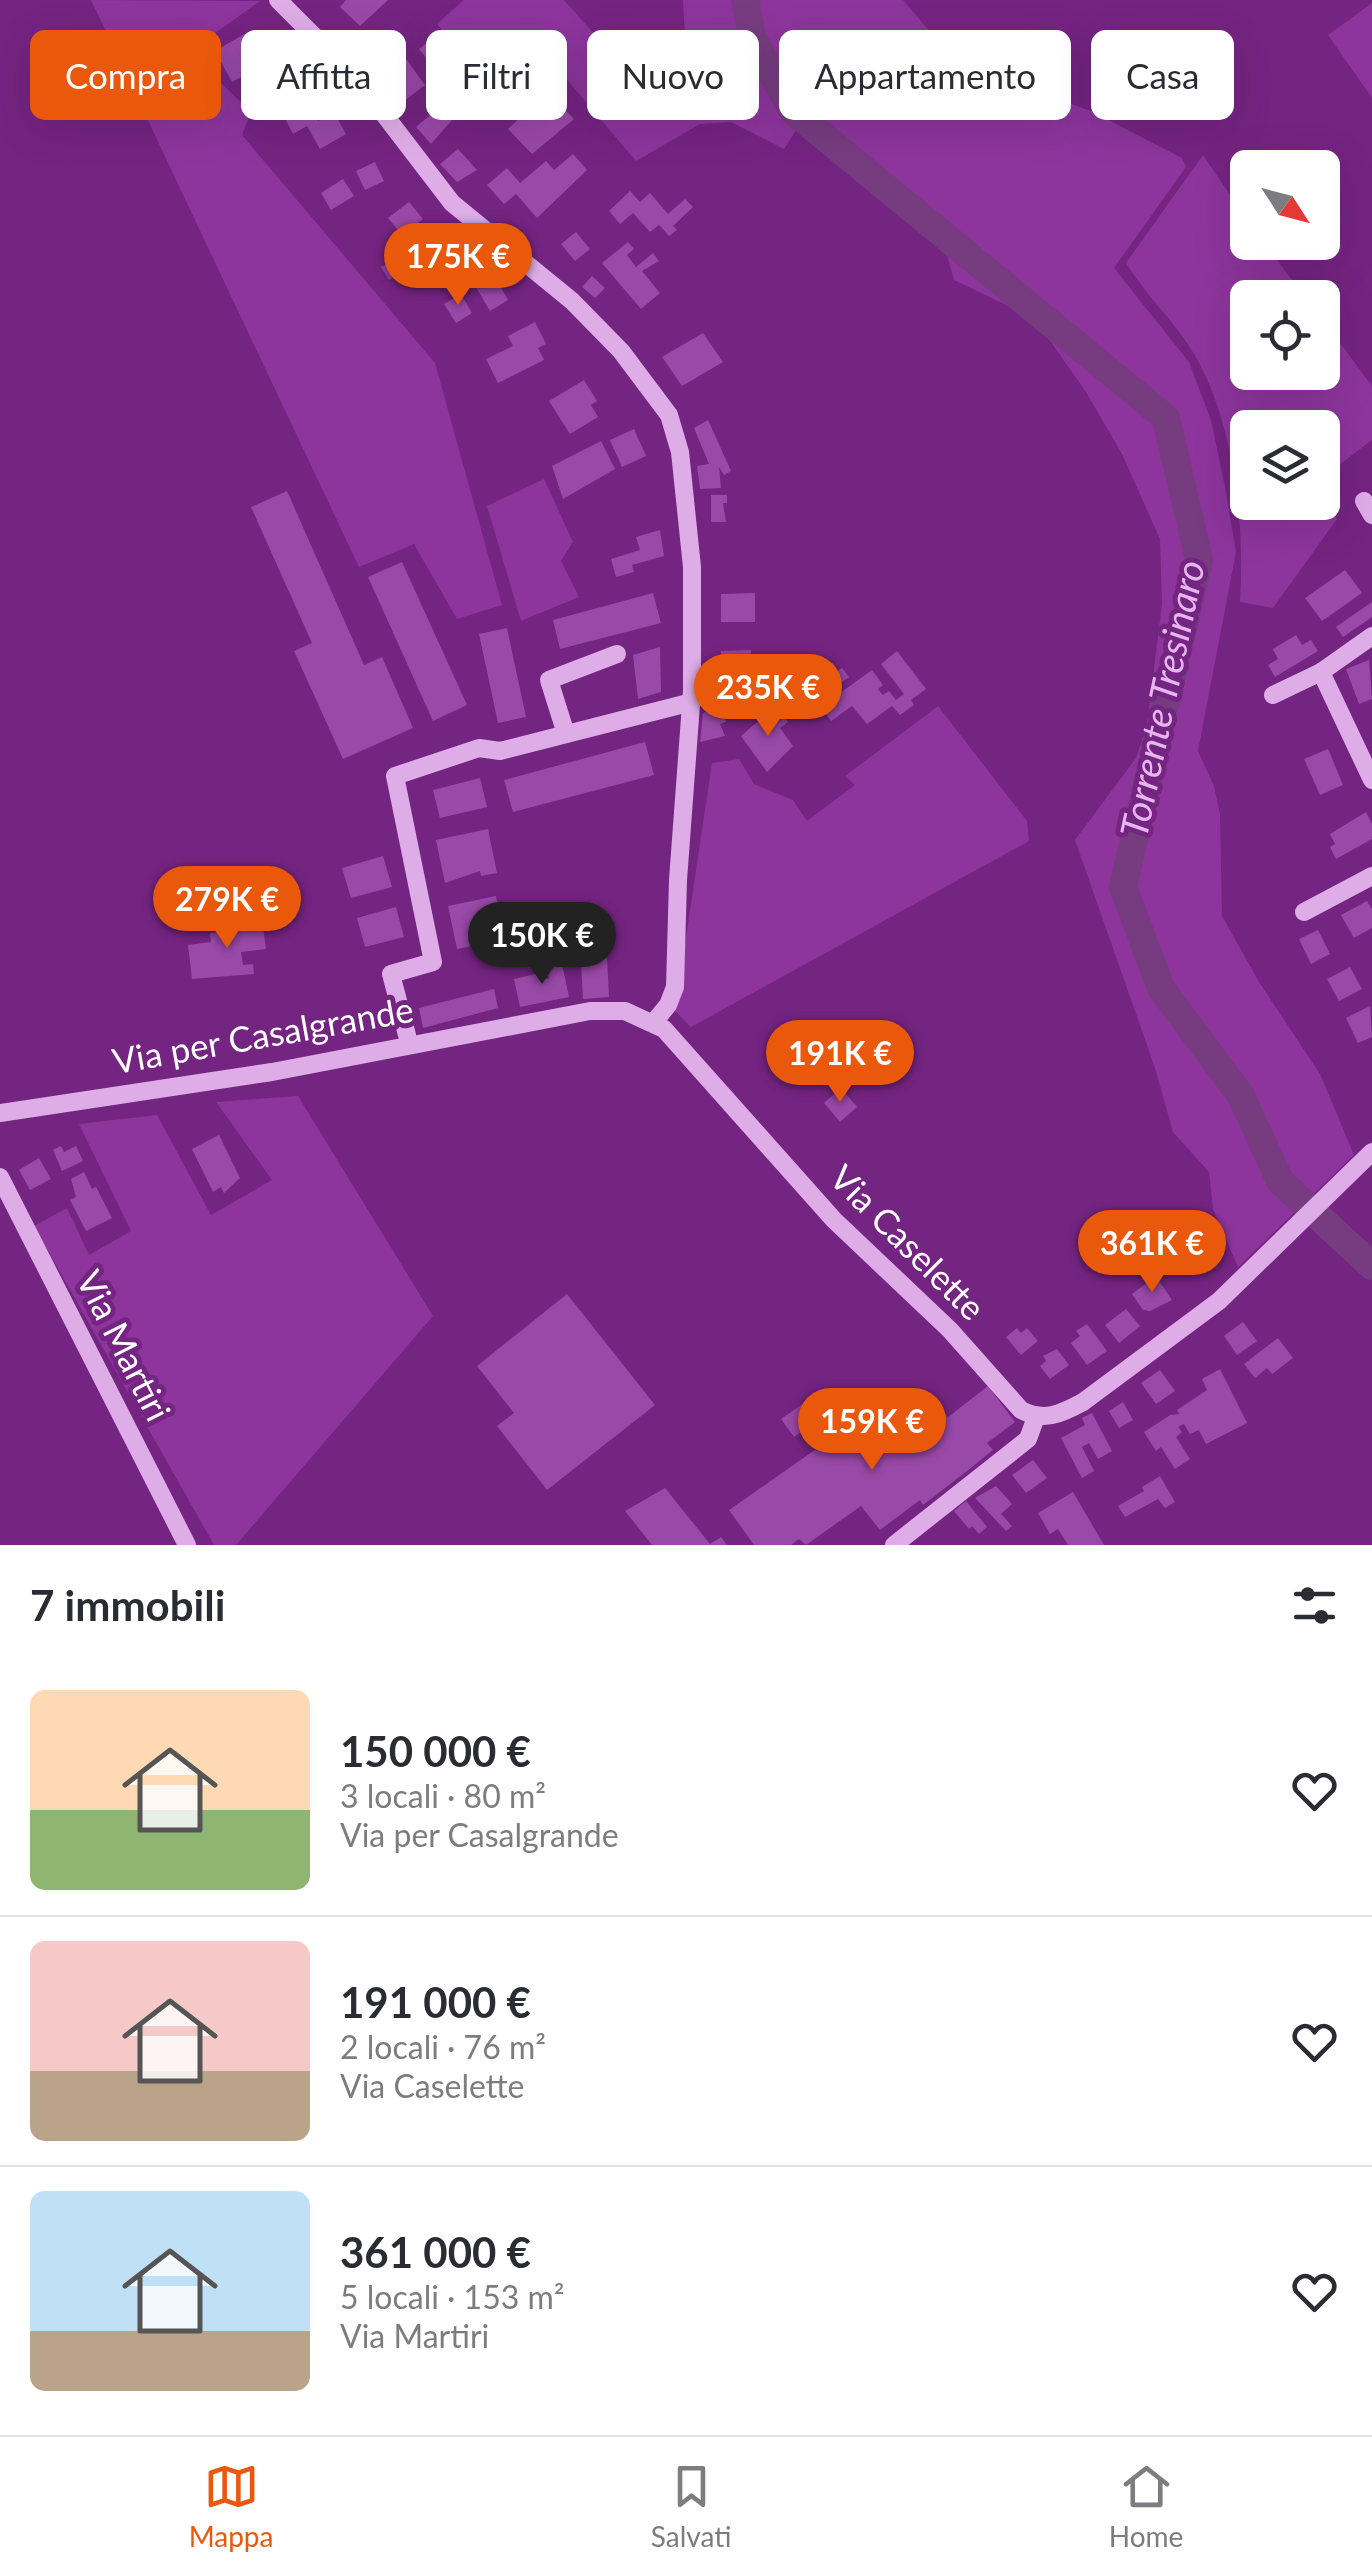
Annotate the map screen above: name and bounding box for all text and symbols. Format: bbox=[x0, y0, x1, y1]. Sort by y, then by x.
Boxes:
chip: Compra bbox=[30, 30, 221, 120]
chip: Affitta bbox=[241, 30, 406, 120]
chip: Filtri bbox=[426, 30, 567, 120]
chip: Nuovo bbox=[587, 30, 759, 120]
chip: Appartamento bbox=[779, 30, 1071, 120]
chip: Casa bbox=[1091, 30, 1234, 120]
north arrow bbox=[1230, 150, 1340, 260]
map controls bbox=[1230, 150, 1340, 520]
pin: 175K € bbox=[377, 223, 539, 308]
text: 175K € bbox=[406, 236, 510, 275]
button: locate bbox=[1230, 280, 1340, 390]
button: layers bbox=[1230, 410, 1340, 520]
water label: Torrente Tresinaro bbox=[1109, 556, 1213, 841]
pin: 235K € bbox=[687, 654, 849, 739]
text: 235K € bbox=[716, 667, 820, 706]
pin: 279K € bbox=[146, 866, 308, 951]
text: 279K € bbox=[175, 879, 279, 918]
pin: 150K € bbox=[461, 902, 623, 987]
text: 150K € bbox=[490, 915, 594, 954]
street label: Via per Casalgrande bbox=[109, 987, 416, 1081]
pin: 191K € bbox=[759, 1020, 921, 1105]
text: 191K € bbox=[788, 1033, 892, 1072]
street label: Via Caselette bbox=[822, 1155, 995, 1328]
pin: 361K € bbox=[1071, 1210, 1233, 1295]
text: 361K € bbox=[1100, 1223, 1204, 1262]
street label: Via Martiri bbox=[69, 1263, 181, 1427]
pin: 159K € bbox=[791, 1388, 953, 1473]
text: 159K € bbox=[820, 1401, 924, 1440]
icon: filters bbox=[1287, 1578, 1342, 1633]
text: 7 immobili bbox=[30, 1580, 225, 1630]
text: 150 000 € bbox=[340, 1726, 531, 1776]
icon: home bbox=[110, 1730, 230, 1850]
icon: heart bbox=[1287, 1763, 1342, 1818]
text: 3 locali · 80 m² bbox=[340, 1776, 546, 1815]
text: Via per Casalgrande bbox=[340, 1815, 619, 1854]
text: 191 000 € bbox=[340, 1977, 531, 2027]
icon: home bbox=[110, 1981, 230, 2101]
icon: heart bbox=[1287, 2014, 1342, 2069]
text: 2 locali · 76 m² bbox=[340, 2027, 546, 2066]
text: Via Caselette bbox=[340, 2066, 524, 2105]
text: 361 000 € bbox=[340, 2227, 531, 2277]
icon: home bbox=[110, 2231, 230, 2351]
icon: heart bbox=[1287, 2264, 1342, 2319]
text: 5 locali · 153 m² bbox=[340, 2277, 564, 2316]
text: Via Martiri bbox=[340, 2316, 489, 2355]
tab: Mappa bbox=[189, 2459, 273, 2553]
tab: Salvati bbox=[651, 2459, 731, 2553]
tab: Home bbox=[1109, 2459, 1183, 2553]

